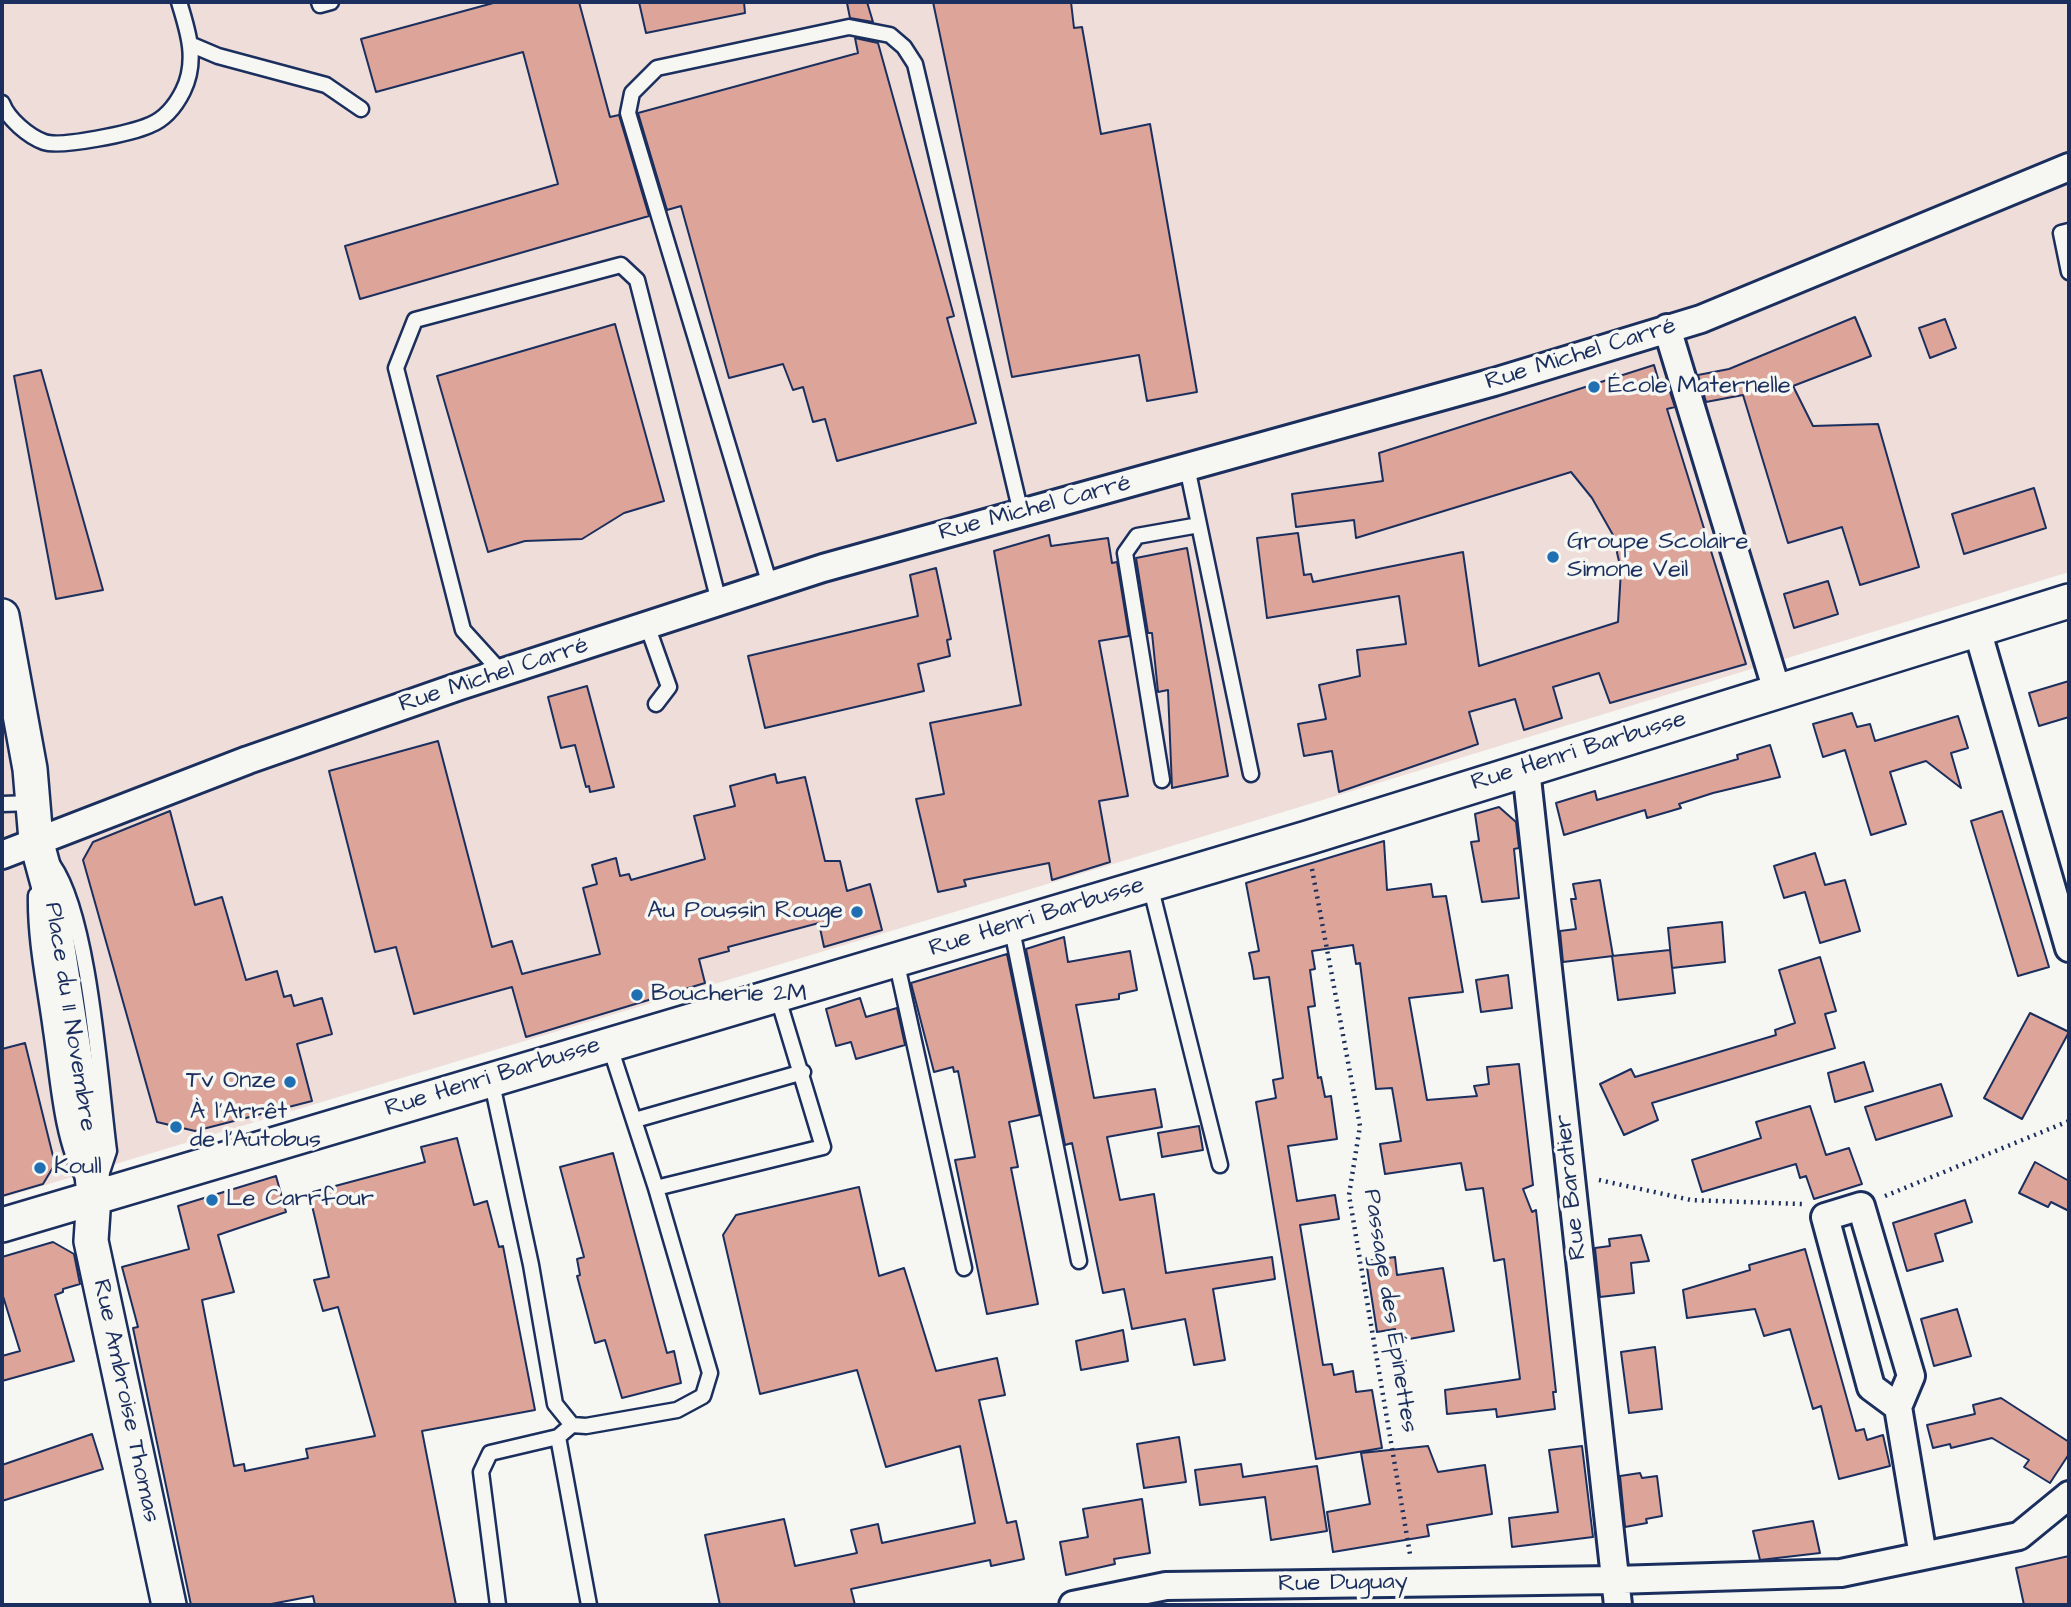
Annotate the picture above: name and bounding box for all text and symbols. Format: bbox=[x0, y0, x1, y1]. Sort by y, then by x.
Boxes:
street label: Rue Michel Carré bbox=[1482, 312, 1680, 398]
place label: École Maternelle bbox=[1608, 373, 1791, 401]
marker: École Maternelle bbox=[1586, 379, 1602, 395]
street label: Rue Michel Carré bbox=[936, 470, 1134, 548]
place label: Groupe Scolaire Simone Veil bbox=[1567, 529, 1748, 585]
marker: Groupe Scolaire Simone Veil bbox=[1545, 549, 1561, 565]
street label: Rue Michel Carré bbox=[396, 632, 592, 720]
street label: Rue Henri Barbusse bbox=[1468, 706, 1690, 798]
street label: Rue Henri Barbusse bbox=[926, 872, 1148, 964]
place label: Au Poussin Rouge bbox=[647, 898, 843, 926]
street label: Place du 11 Novembre bbox=[37, 901, 101, 1133]
marker: Au Poussin Rouge bbox=[849, 904, 865, 920]
place label: Boucherie 2M bbox=[651, 981, 807, 1009]
marker: Boucherie 2M bbox=[629, 987, 645, 1003]
street label: Rue Henri Barbusse bbox=[382, 1032, 604, 1124]
place label: Tv Onze bbox=[186, 1068, 276, 1096]
marker: Tv Onze bbox=[282, 1074, 298, 1090]
place label: À l'Arrêt de l'Autobus bbox=[190, 1099, 321, 1155]
street label: Rue Baratier bbox=[1550, 1113, 1594, 1261]
marker: À l'Arrêt de l'Autobus bbox=[168, 1119, 184, 1135]
place label: Koull bbox=[54, 1154, 102, 1182]
marker: Koull bbox=[32, 1160, 48, 1176]
place label: Le Carrfour bbox=[226, 1186, 374, 1214]
street label: Passage des Épinettes bbox=[1356, 1187, 1422, 1435]
marker: Le Carrfour bbox=[204, 1192, 220, 1208]
street label: Rue Ambroise Thomas bbox=[85, 1277, 165, 1525]
street label: Rue Duguay bbox=[1278, 1568, 1408, 1600]

